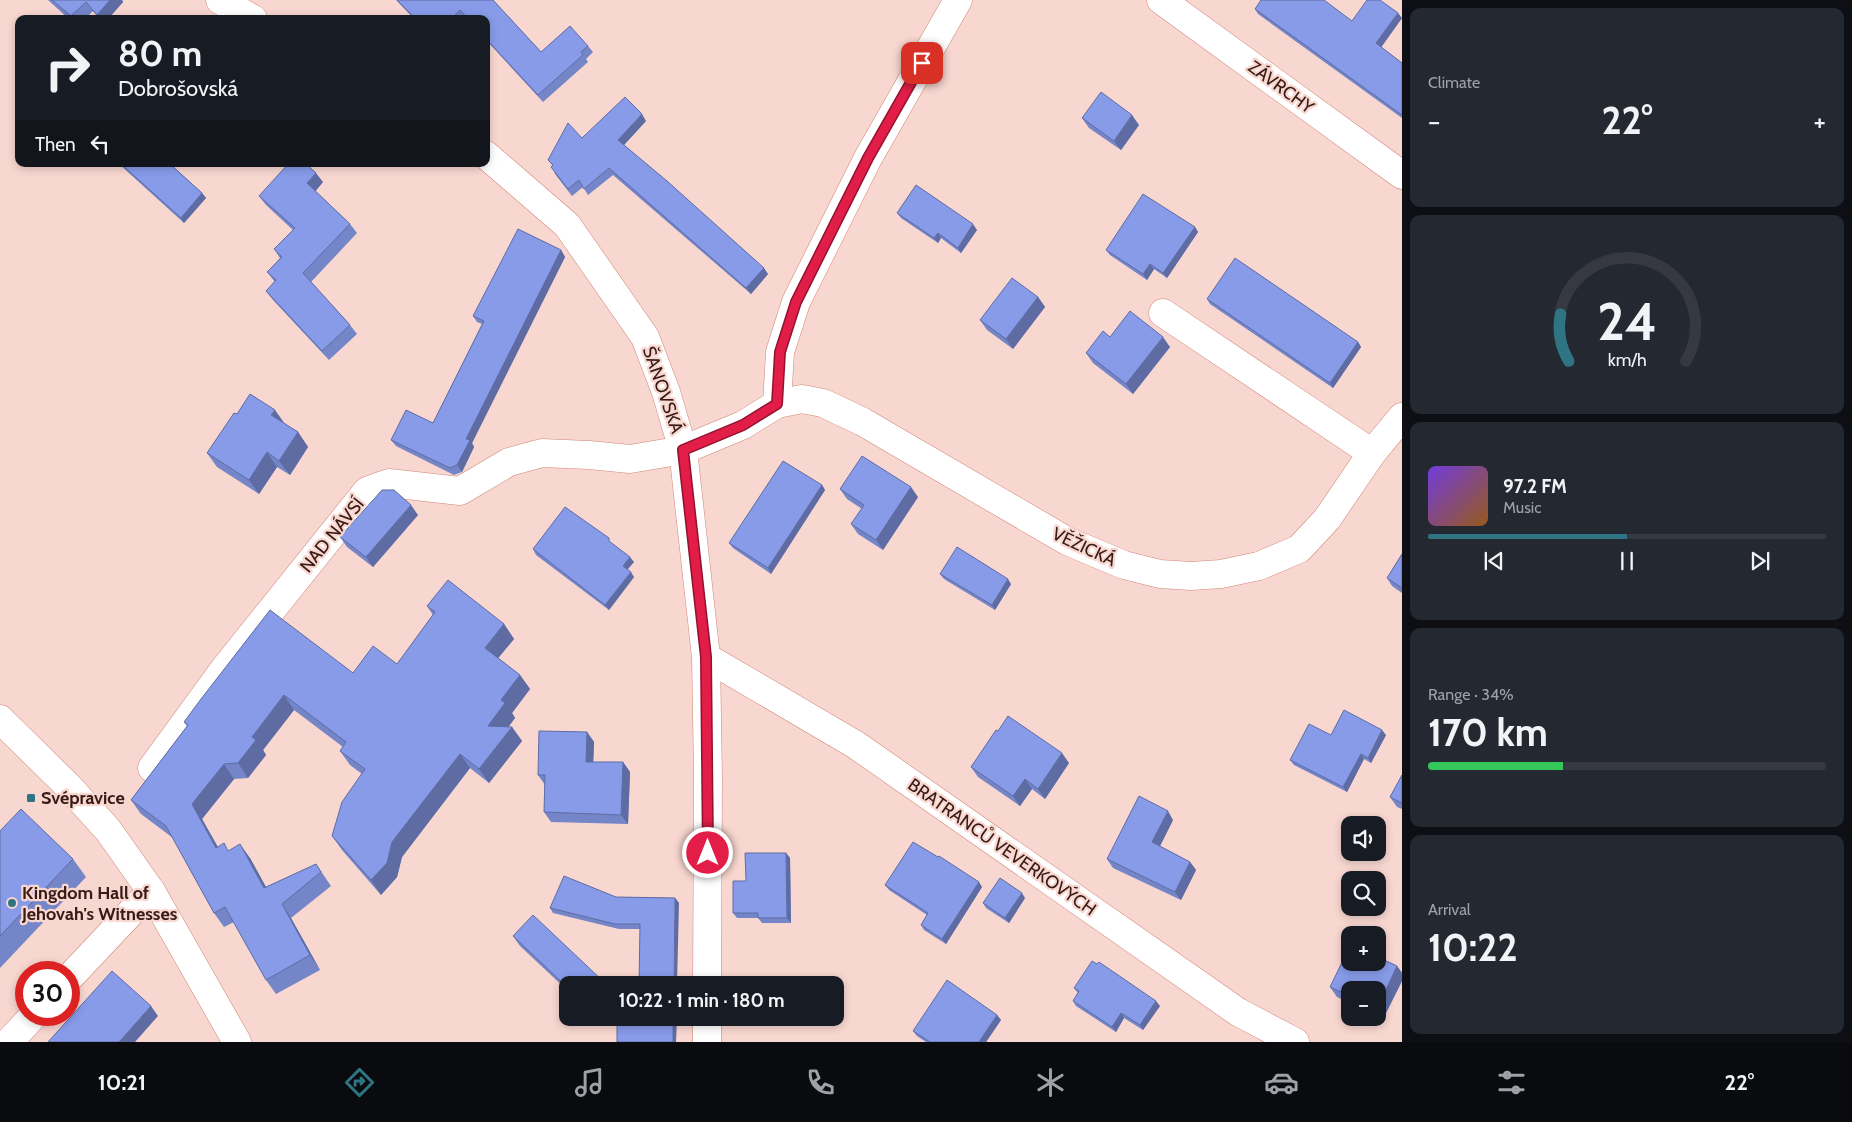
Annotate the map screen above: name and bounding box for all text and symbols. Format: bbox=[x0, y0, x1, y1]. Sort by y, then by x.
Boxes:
text: 80 m bbox=[118, 32, 202, 75]
icon: right bbox=[35, 35, 100, 100]
pin bbox=[901, 42, 943, 84]
icon: arrive bbox=[908, 49, 936, 77]
street label: ZÁVRCHY bbox=[1244, 56, 1319, 119]
text: Climate bbox=[1428, 73, 1480, 92]
text: Dobrošovská bbox=[118, 75, 238, 102]
text: 22° bbox=[1601, 97, 1653, 144]
text: − bbox=[1428, 104, 1440, 138]
text: + bbox=[1814, 104, 1826, 138]
icon: left bbox=[86, 130, 114, 158]
text: Then bbox=[35, 133, 76, 156]
text: 24 bbox=[1597, 290, 1657, 353]
street label: ŠANOVSKÁ bbox=[638, 344, 688, 436]
text: km/h bbox=[1607, 349, 1647, 370]
text: 97.2 FM bbox=[1503, 475, 1567, 498]
street label: NAD NÁVSÍ bbox=[295, 493, 369, 577]
text: Music bbox=[1503, 498, 1541, 517]
street label: VĚŽICKÁ bbox=[1049, 522, 1120, 571]
icon: previous bbox=[1480, 547, 1508, 575]
icon: pause bbox=[1613, 547, 1641, 575]
icon: next bbox=[1746, 547, 1774, 575]
text: Range · 34% bbox=[1428, 685, 1514, 704]
text: 170 km bbox=[1428, 709, 1548, 756]
street label: BRATRANCŮ VEVERKOVÝCH bbox=[904, 774, 1100, 920]
place label: Svépravice bbox=[41, 787, 125, 809]
marker: Svépravice bbox=[25, 792, 37, 804]
map controls bbox=[1341, 816, 1386, 1026]
button: sound bbox=[1341, 816, 1386, 861]
position arrow bbox=[681, 826, 733, 878]
button: search bbox=[1341, 871, 1386, 916]
place label: Kingdom Hall of Jehovah's Witnesses bbox=[21, 882, 178, 925]
marker: Kingdom Hall of Jehovah's Witnesses bbox=[6, 897, 18, 909]
text: Arrival bbox=[1428, 900, 1471, 919]
text: 10:22 bbox=[1428, 924, 1518, 971]
button: + bbox=[1341, 926, 1386, 971]
speed limit sign: 30 bbox=[15, 961, 80, 1026]
button: − bbox=[1341, 981, 1386, 1026]
text: 10:22 · 1 min · 180 m bbox=[618, 989, 785, 1012]
icon: directions bbox=[342, 1065, 377, 1100]
icon: music bbox=[572, 1065, 607, 1100]
icon: phone bbox=[803, 1065, 838, 1100]
icon: climate bbox=[1033, 1065, 1068, 1100]
icon: car bbox=[1264, 1065, 1299, 1100]
icon: filters bbox=[1494, 1065, 1529, 1100]
text: 10:21 bbox=[98, 1069, 146, 1096]
text: 22° bbox=[1725, 1069, 1754, 1096]

